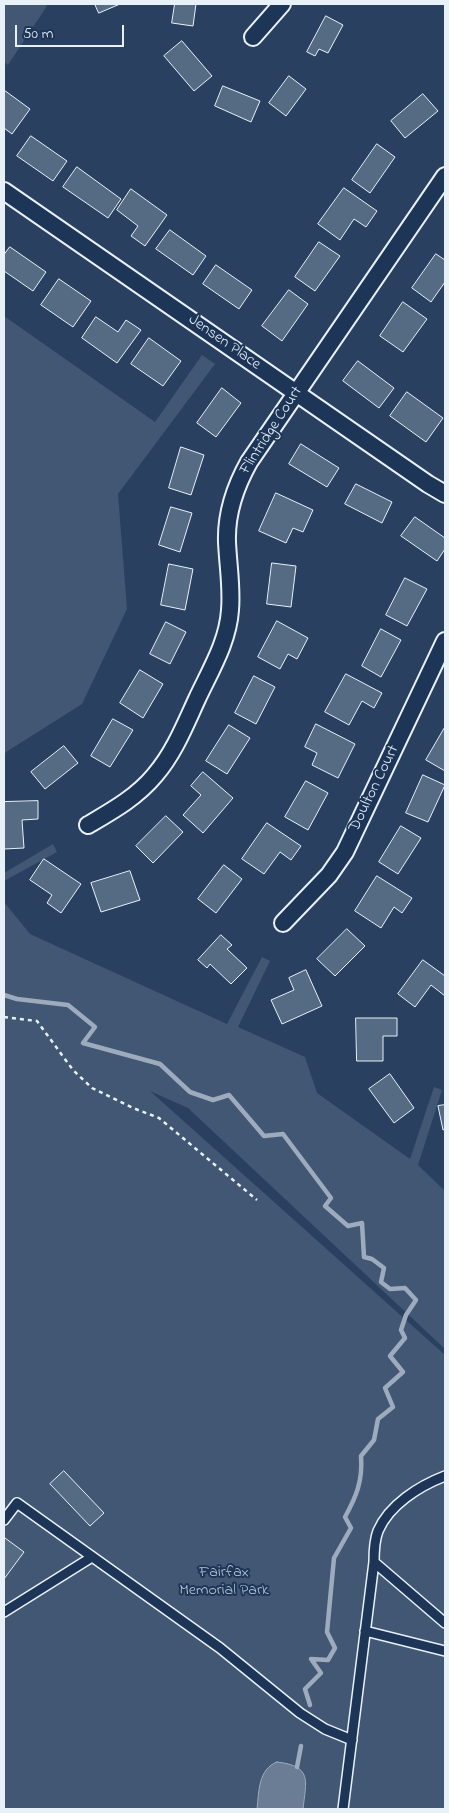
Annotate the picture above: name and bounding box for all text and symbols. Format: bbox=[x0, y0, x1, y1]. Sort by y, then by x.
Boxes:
scale bar bbox=[18, 15, 126, 47]
text: 50 m bbox=[23, 23, 53, 45]
street label: Jensen Place bbox=[184, 311, 264, 375]
street label: Flintridge Court bbox=[236, 383, 308, 479]
street label: Doulton Court bbox=[346, 743, 404, 835]
park label: Fairfax Memorial Park bbox=[179, 1563, 269, 1601]

